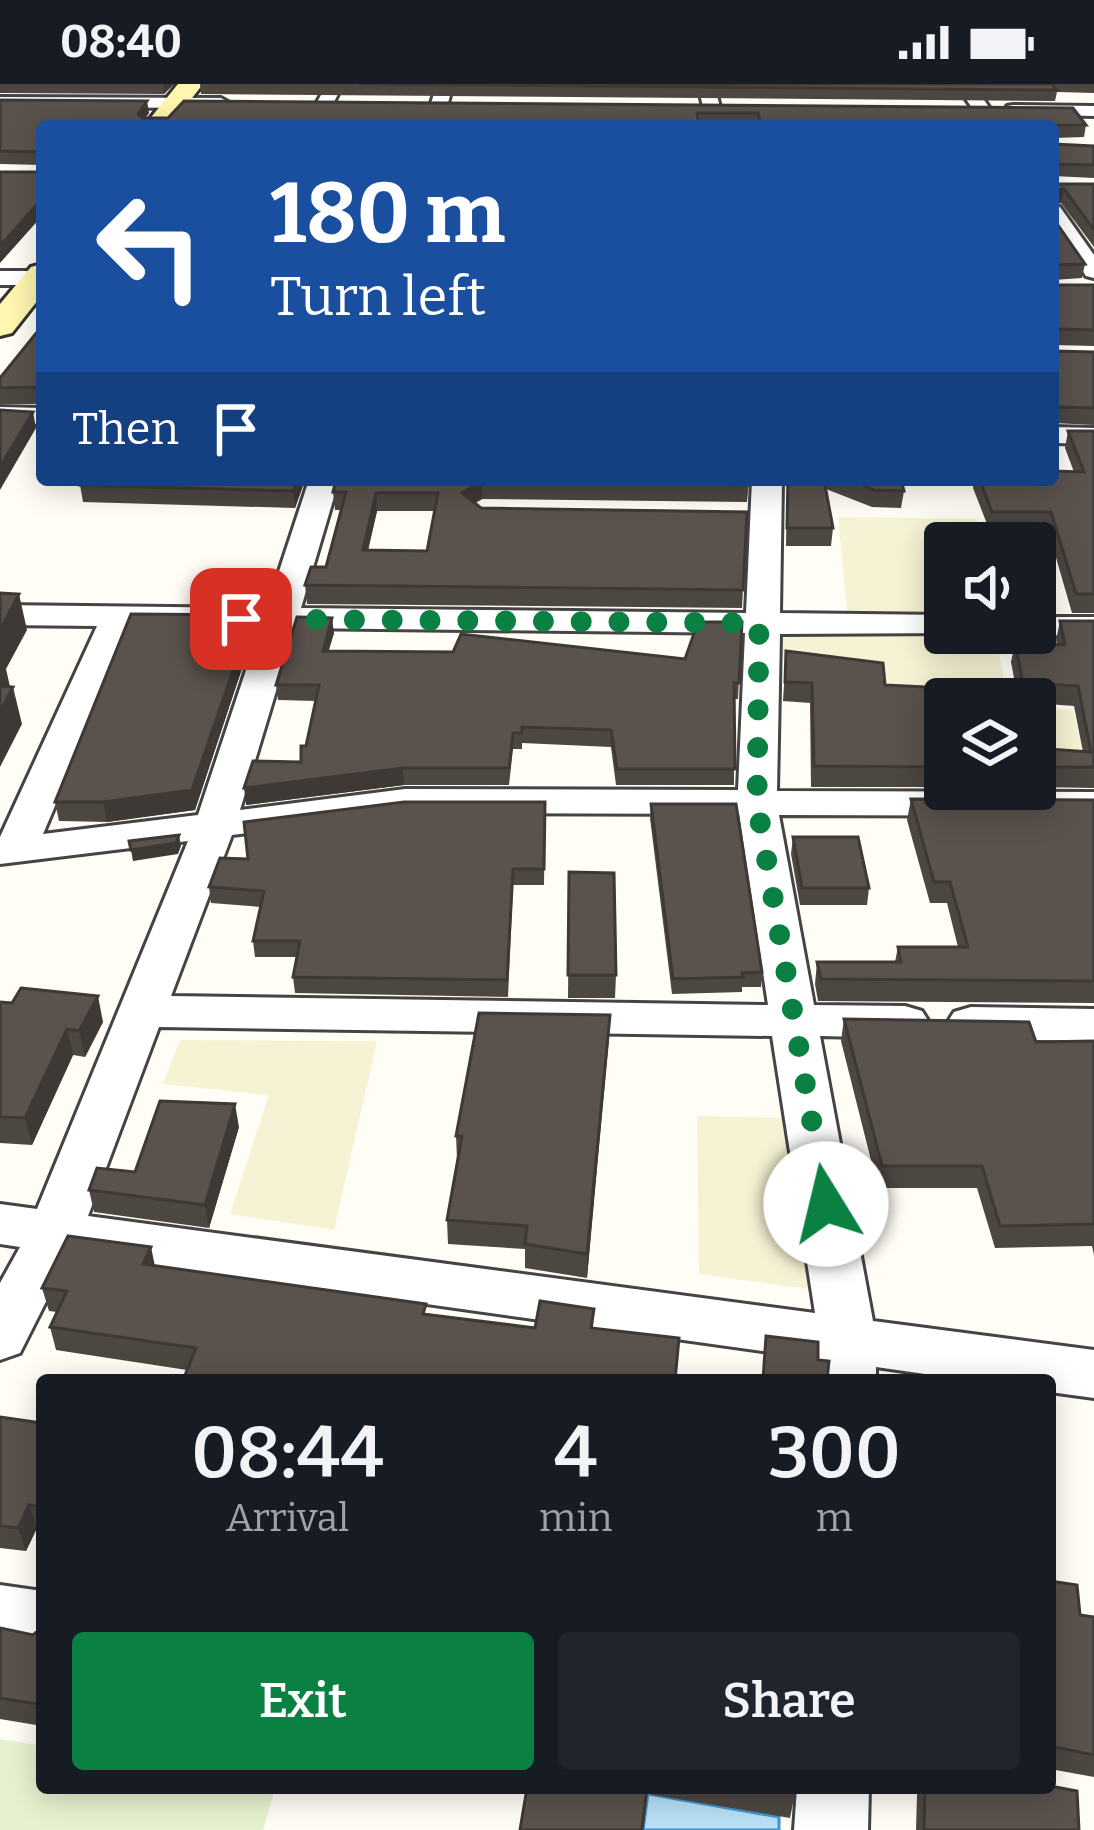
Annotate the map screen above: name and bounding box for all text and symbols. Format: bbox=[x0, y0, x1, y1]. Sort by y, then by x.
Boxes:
text: 08:40 bbox=[60, 15, 182, 69]
text: 180 m bbox=[270, 163, 505, 264]
icon: left bbox=[72, 168, 228, 324]
text: Turn left bbox=[270, 265, 486, 329]
icon: arrive bbox=[203, 396, 269, 462]
text: Then bbox=[72, 402, 179, 456]
map controls bbox=[924, 522, 1056, 810]
button: sound bbox=[924, 522, 1056, 654]
pin bbox=[190, 568, 292, 670]
icon: arrive bbox=[208, 586, 274, 652]
button: layers bbox=[924, 678, 1056, 810]
position arrow bbox=[763, 1141, 889, 1267]
text: 08:44 bbox=[191, 1410, 384, 1496]
text: 4 bbox=[554, 1410, 597, 1496]
text: 300 bbox=[768, 1410, 901, 1496]
text: Arrival bbox=[226, 1495, 349, 1541]
text: min bbox=[539, 1495, 613, 1541]
text: m bbox=[816, 1495, 853, 1541]
button: Exit bbox=[72, 1632, 534, 1770]
button: Share bbox=[558, 1632, 1020, 1770]

